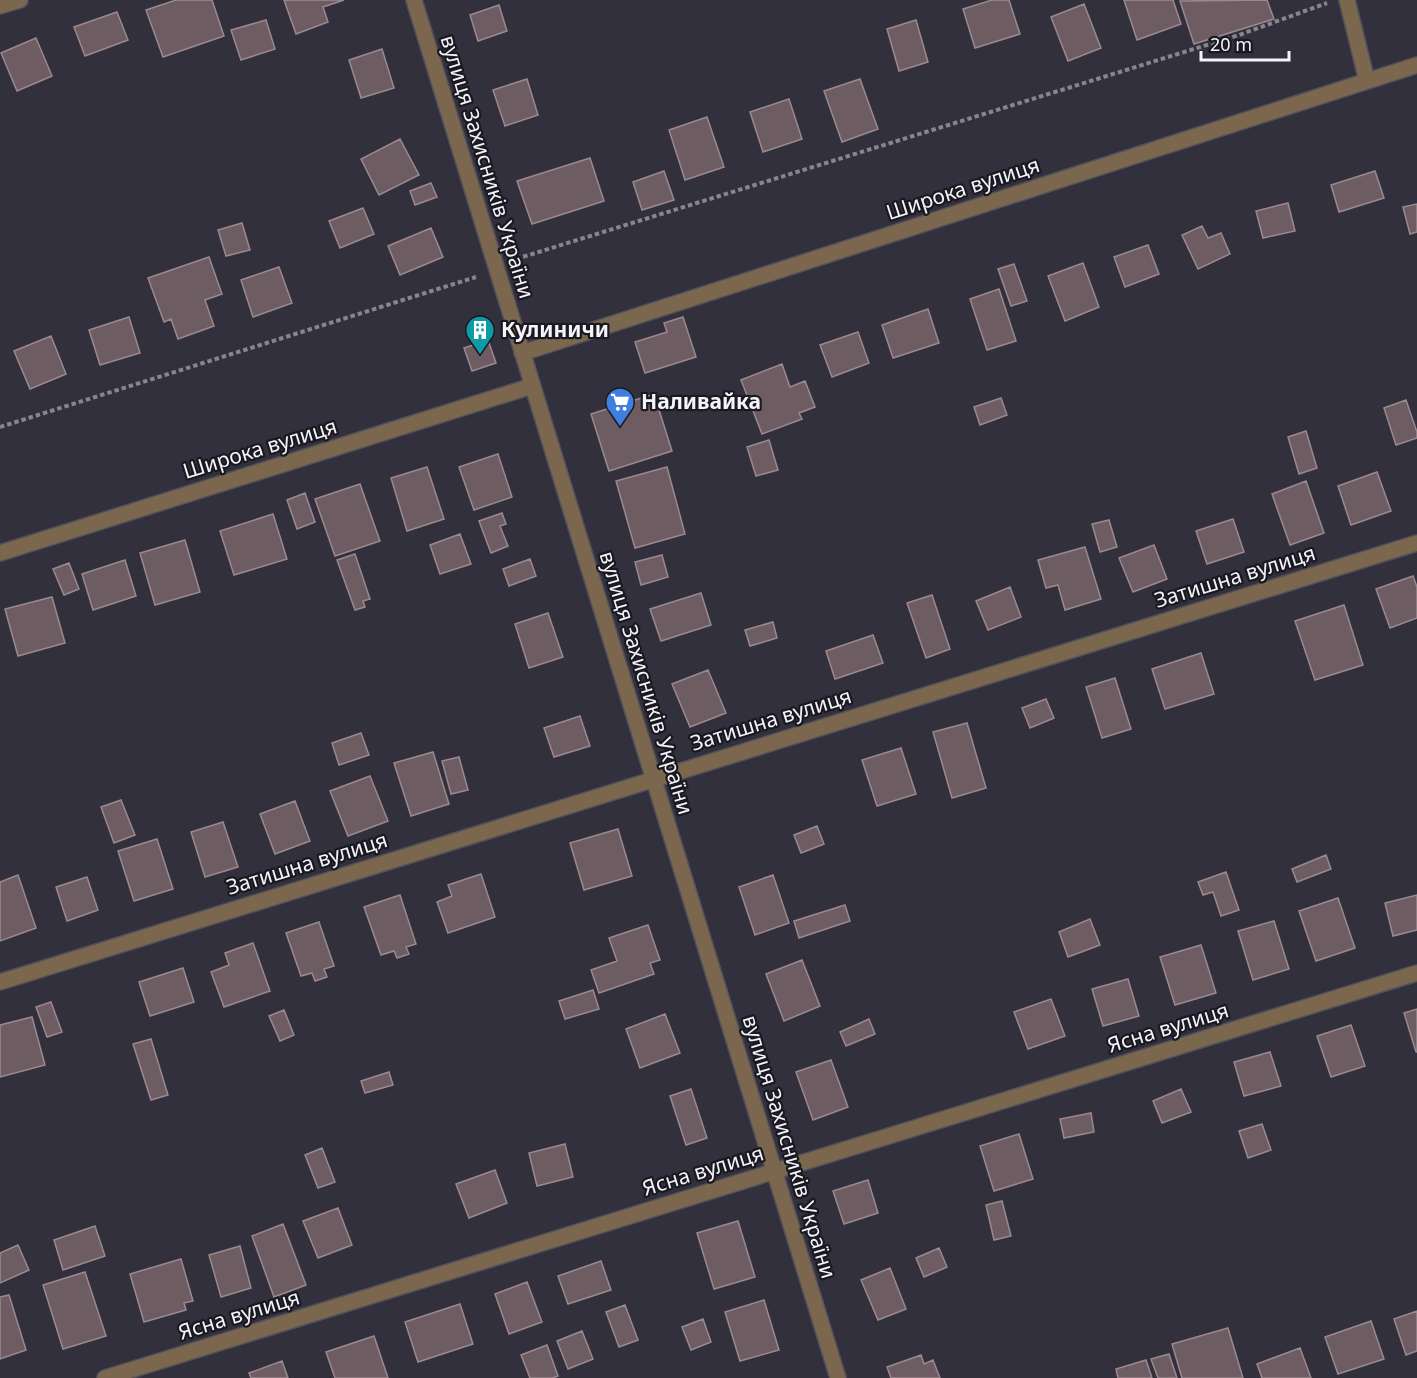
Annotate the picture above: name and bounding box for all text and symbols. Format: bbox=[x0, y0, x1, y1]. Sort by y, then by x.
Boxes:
scale bar bbox=[1201, 24, 1290, 62]
street label: вулиця Захисників України bbox=[435, 32, 541, 302]
text: 20 m bbox=[1210, 32, 1252, 56]
street label: Широка вулиця bbox=[883, 150, 1043, 226]
building icon: Кулиничи bbox=[464, 314, 496, 356]
place label: Кулиничи bbox=[501, 315, 609, 343]
supermarket icon: Наливайка bbox=[604, 386, 636, 428]
place label: Наливайка bbox=[641, 387, 761, 415]
street label: Широка вулиця bbox=[179, 411, 340, 485]
street label: Затишна вулиця bbox=[1151, 538, 1319, 614]
street label: вулиця Захисників України bbox=[594, 548, 700, 818]
street label: Затишна вулиця bbox=[687, 681, 855, 757]
street label: Затишна вулиця bbox=[223, 825, 391, 901]
street label: Ясна вулиця bbox=[1104, 995, 1232, 1059]
street label: вулиця Захисників України bbox=[737, 1012, 843, 1282]
street label: Ясна вулиця bbox=[639, 1138, 767, 1202]
street label: Ясна вулиця bbox=[175, 1282, 303, 1346]

